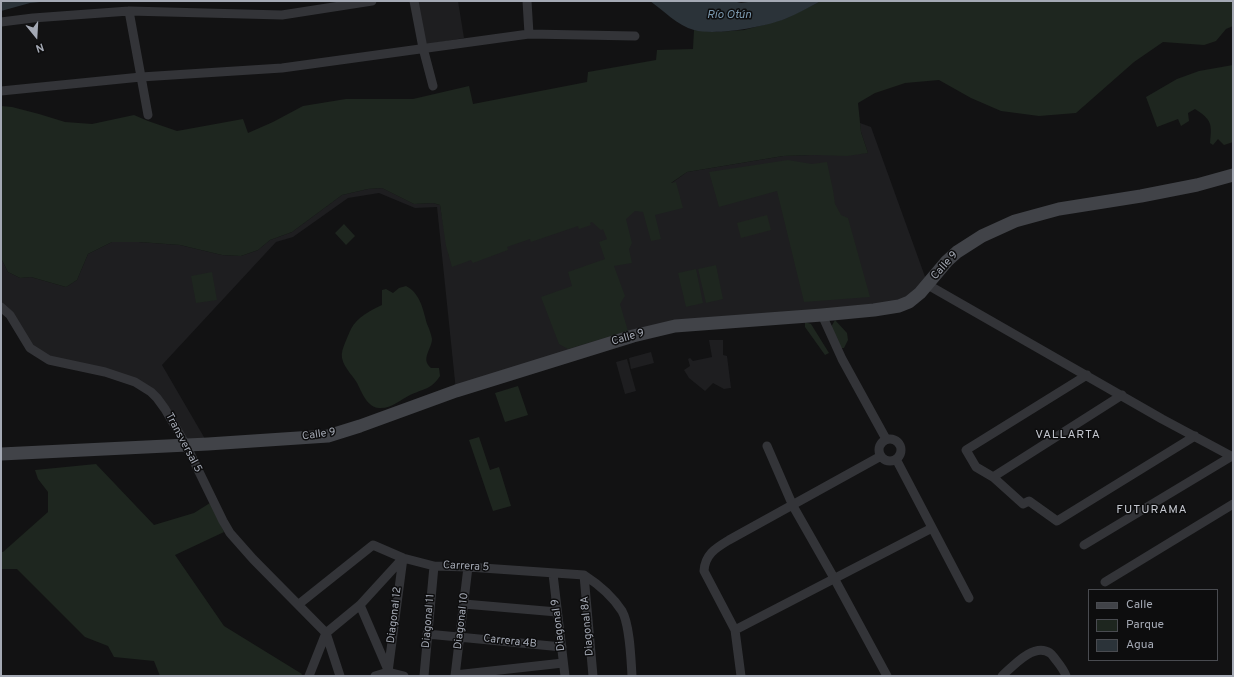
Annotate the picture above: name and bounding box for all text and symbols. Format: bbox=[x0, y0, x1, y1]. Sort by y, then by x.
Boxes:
water label: Río Otún bbox=[707, 9, 751, 23]
north arrow bbox=[16, 16, 56, 56]
text: N bbox=[34, 40, 46, 55]
street label: Calle 9 bbox=[929, 249, 961, 283]
street label: Calle 9 bbox=[610, 327, 646, 349]
street label: Transversal 5 bbox=[162, 411, 204, 475]
street label: Calle 9 bbox=[301, 426, 337, 444]
district label: VALLARTA bbox=[1035, 429, 1101, 443]
district label: FUTURAMA bbox=[1116, 504, 1188, 518]
street label: Carrera 5 bbox=[442, 559, 490, 575]
street label: Diagonal 12 bbox=[385, 586, 405, 644]
legend bbox=[1088, 589, 1218, 661]
street label: Diagonal 10 bbox=[452, 592, 472, 650]
street label: Diagonal 11 bbox=[420, 593, 438, 649]
street label: Diagonal 8A bbox=[579, 596, 597, 656]
text: Calle bbox=[1126, 597, 1153, 613]
street label: Diagonal 9 bbox=[549, 598, 569, 652]
text: Parque bbox=[1126, 617, 1164, 633]
street label: Carrera 4B bbox=[483, 633, 537, 651]
text: Agua bbox=[1126, 637, 1154, 653]

